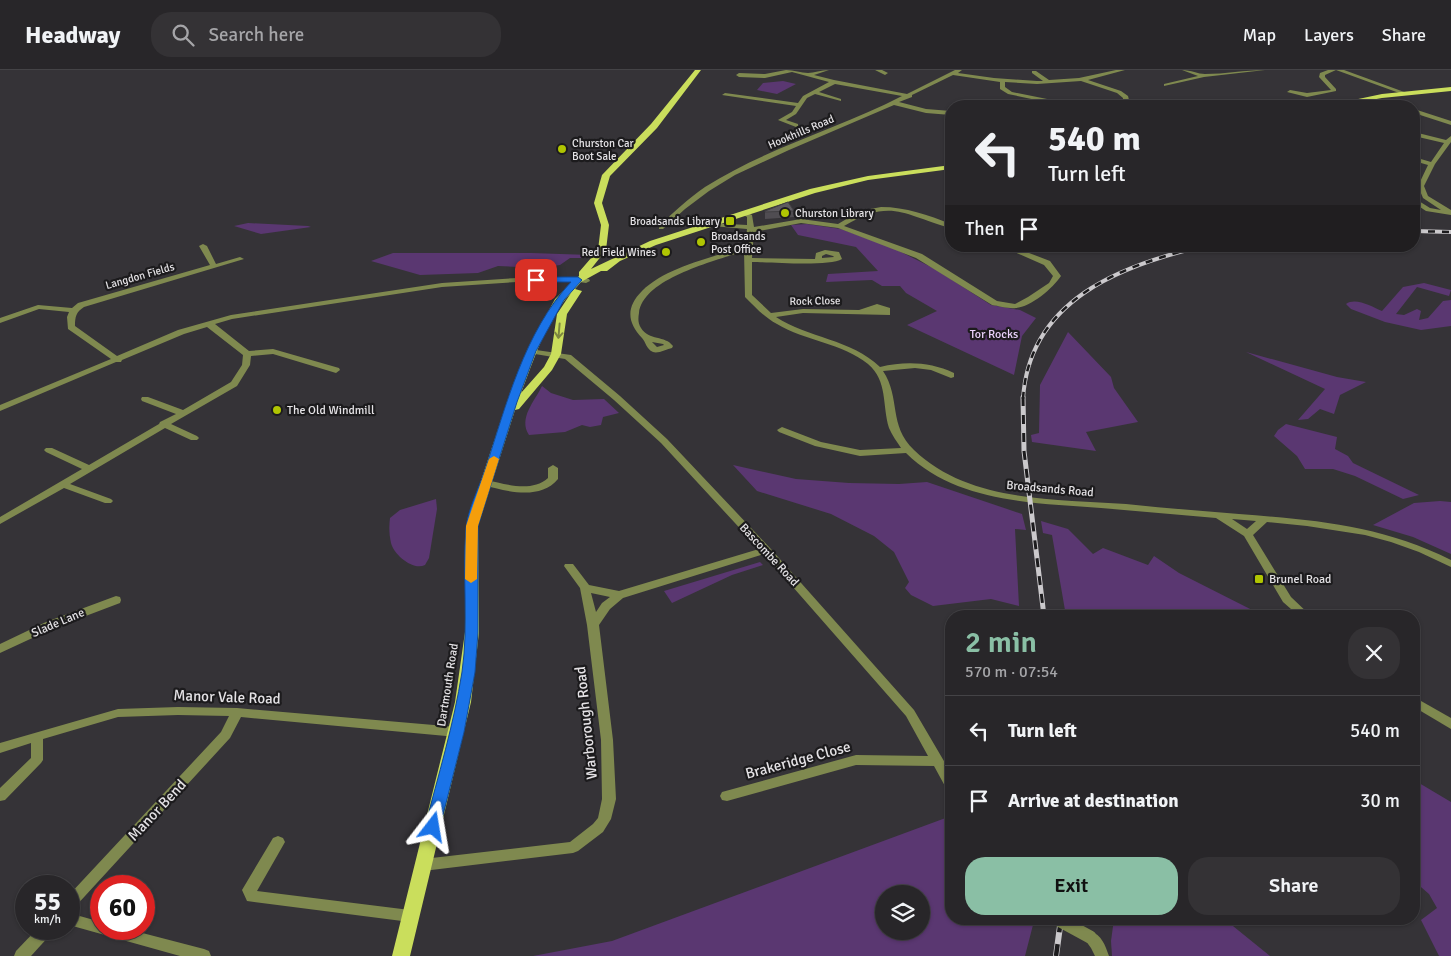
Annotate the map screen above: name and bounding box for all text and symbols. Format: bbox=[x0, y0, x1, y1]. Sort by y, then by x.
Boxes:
search box bbox=[151, 12, 501, 57]
text: Headway bbox=[25, 20, 121, 50]
icon: search bbox=[169, 21, 197, 49]
text: Search here bbox=[209, 23, 304, 47]
text: Map bbox=[1243, 24, 1276, 46]
text: Layers bbox=[1304, 24, 1354, 46]
text: Share bbox=[1382, 24, 1426, 46]
street label: Hookhills Road bbox=[766, 112, 836, 152]
text: 540 m bbox=[1048, 117, 1141, 160]
icon: left bbox=[965, 120, 1030, 185]
place label: Churston Car Boot Sale bbox=[572, 137, 634, 163]
marker: Churston Car Boot Sale bbox=[556, 143, 568, 155]
text: Turn left bbox=[1048, 160, 1126, 187]
marker: Churston Library bbox=[779, 207, 791, 219]
place label: Churston Library bbox=[795, 207, 875, 220]
place label: Broadsands Library bbox=[630, 215, 721, 228]
marker: Broadsands Library bbox=[724, 215, 736, 227]
icon: arrive bbox=[1015, 215, 1043, 243]
text: Then bbox=[965, 217, 1005, 241]
place label: Broadsands Post Office bbox=[711, 230, 766, 256]
marker: Broadsands Post Office bbox=[695, 236, 707, 248]
place label: Red Field Wines bbox=[581, 246, 656, 259]
marker: Red Field Wines bbox=[660, 246, 672, 258]
pin bbox=[515, 259, 557, 301]
street label: Langdon Fields bbox=[104, 260, 176, 292]
icon: arrive bbox=[522, 266, 550, 294]
street label: Rock Close bbox=[789, 294, 841, 308]
one-way arrow bbox=[555, 323, 564, 339]
park label: Tor Rocks bbox=[970, 327, 1018, 342]
place label: The Old Windmill bbox=[287, 403, 375, 418]
marker: The Old Windmill bbox=[271, 404, 283, 416]
street label: Broadsands Road bbox=[1006, 478, 1094, 500]
street label: Bascombe Road bbox=[736, 520, 802, 590]
place label: Brunel Road bbox=[1269, 572, 1331, 587]
marker: Brunel Road bbox=[1253, 573, 1265, 585]
street label: Slade Lane bbox=[29, 605, 87, 641]
text: 2 min bbox=[965, 624, 1037, 661]
button: close bbox=[1348, 627, 1400, 679]
street label: Dartmouth Road bbox=[434, 642, 462, 728]
text: 570 m · 07:54 bbox=[965, 662, 1058, 682]
street label: Warborough Road bbox=[571, 665, 601, 781]
street label: Manor Vale Road bbox=[173, 686, 281, 708]
icon: left bbox=[965, 717, 993, 745]
text: Turn left bbox=[1008, 719, 1077, 743]
text: 540 m bbox=[1350, 719, 1400, 743]
street label: Brakeridge Close bbox=[743, 737, 853, 783]
street label: Manor Bend bbox=[124, 776, 190, 844]
icon: arrive bbox=[965, 787, 993, 815]
text: Arrive at destination bbox=[1008, 789, 1179, 813]
text: 30 m bbox=[1360, 789, 1400, 813]
position arrow bbox=[406, 800, 458, 852]
button: Exit bbox=[965, 857, 1178, 915]
button: Share bbox=[1188, 857, 1400, 915]
speed limit sign: 60 bbox=[90, 875, 155, 940]
map controls bbox=[875, 885, 930, 940]
button: layers bbox=[875, 885, 930, 940]
text: 55 bbox=[34, 886, 61, 917]
text: km/h bbox=[34, 912, 61, 927]

